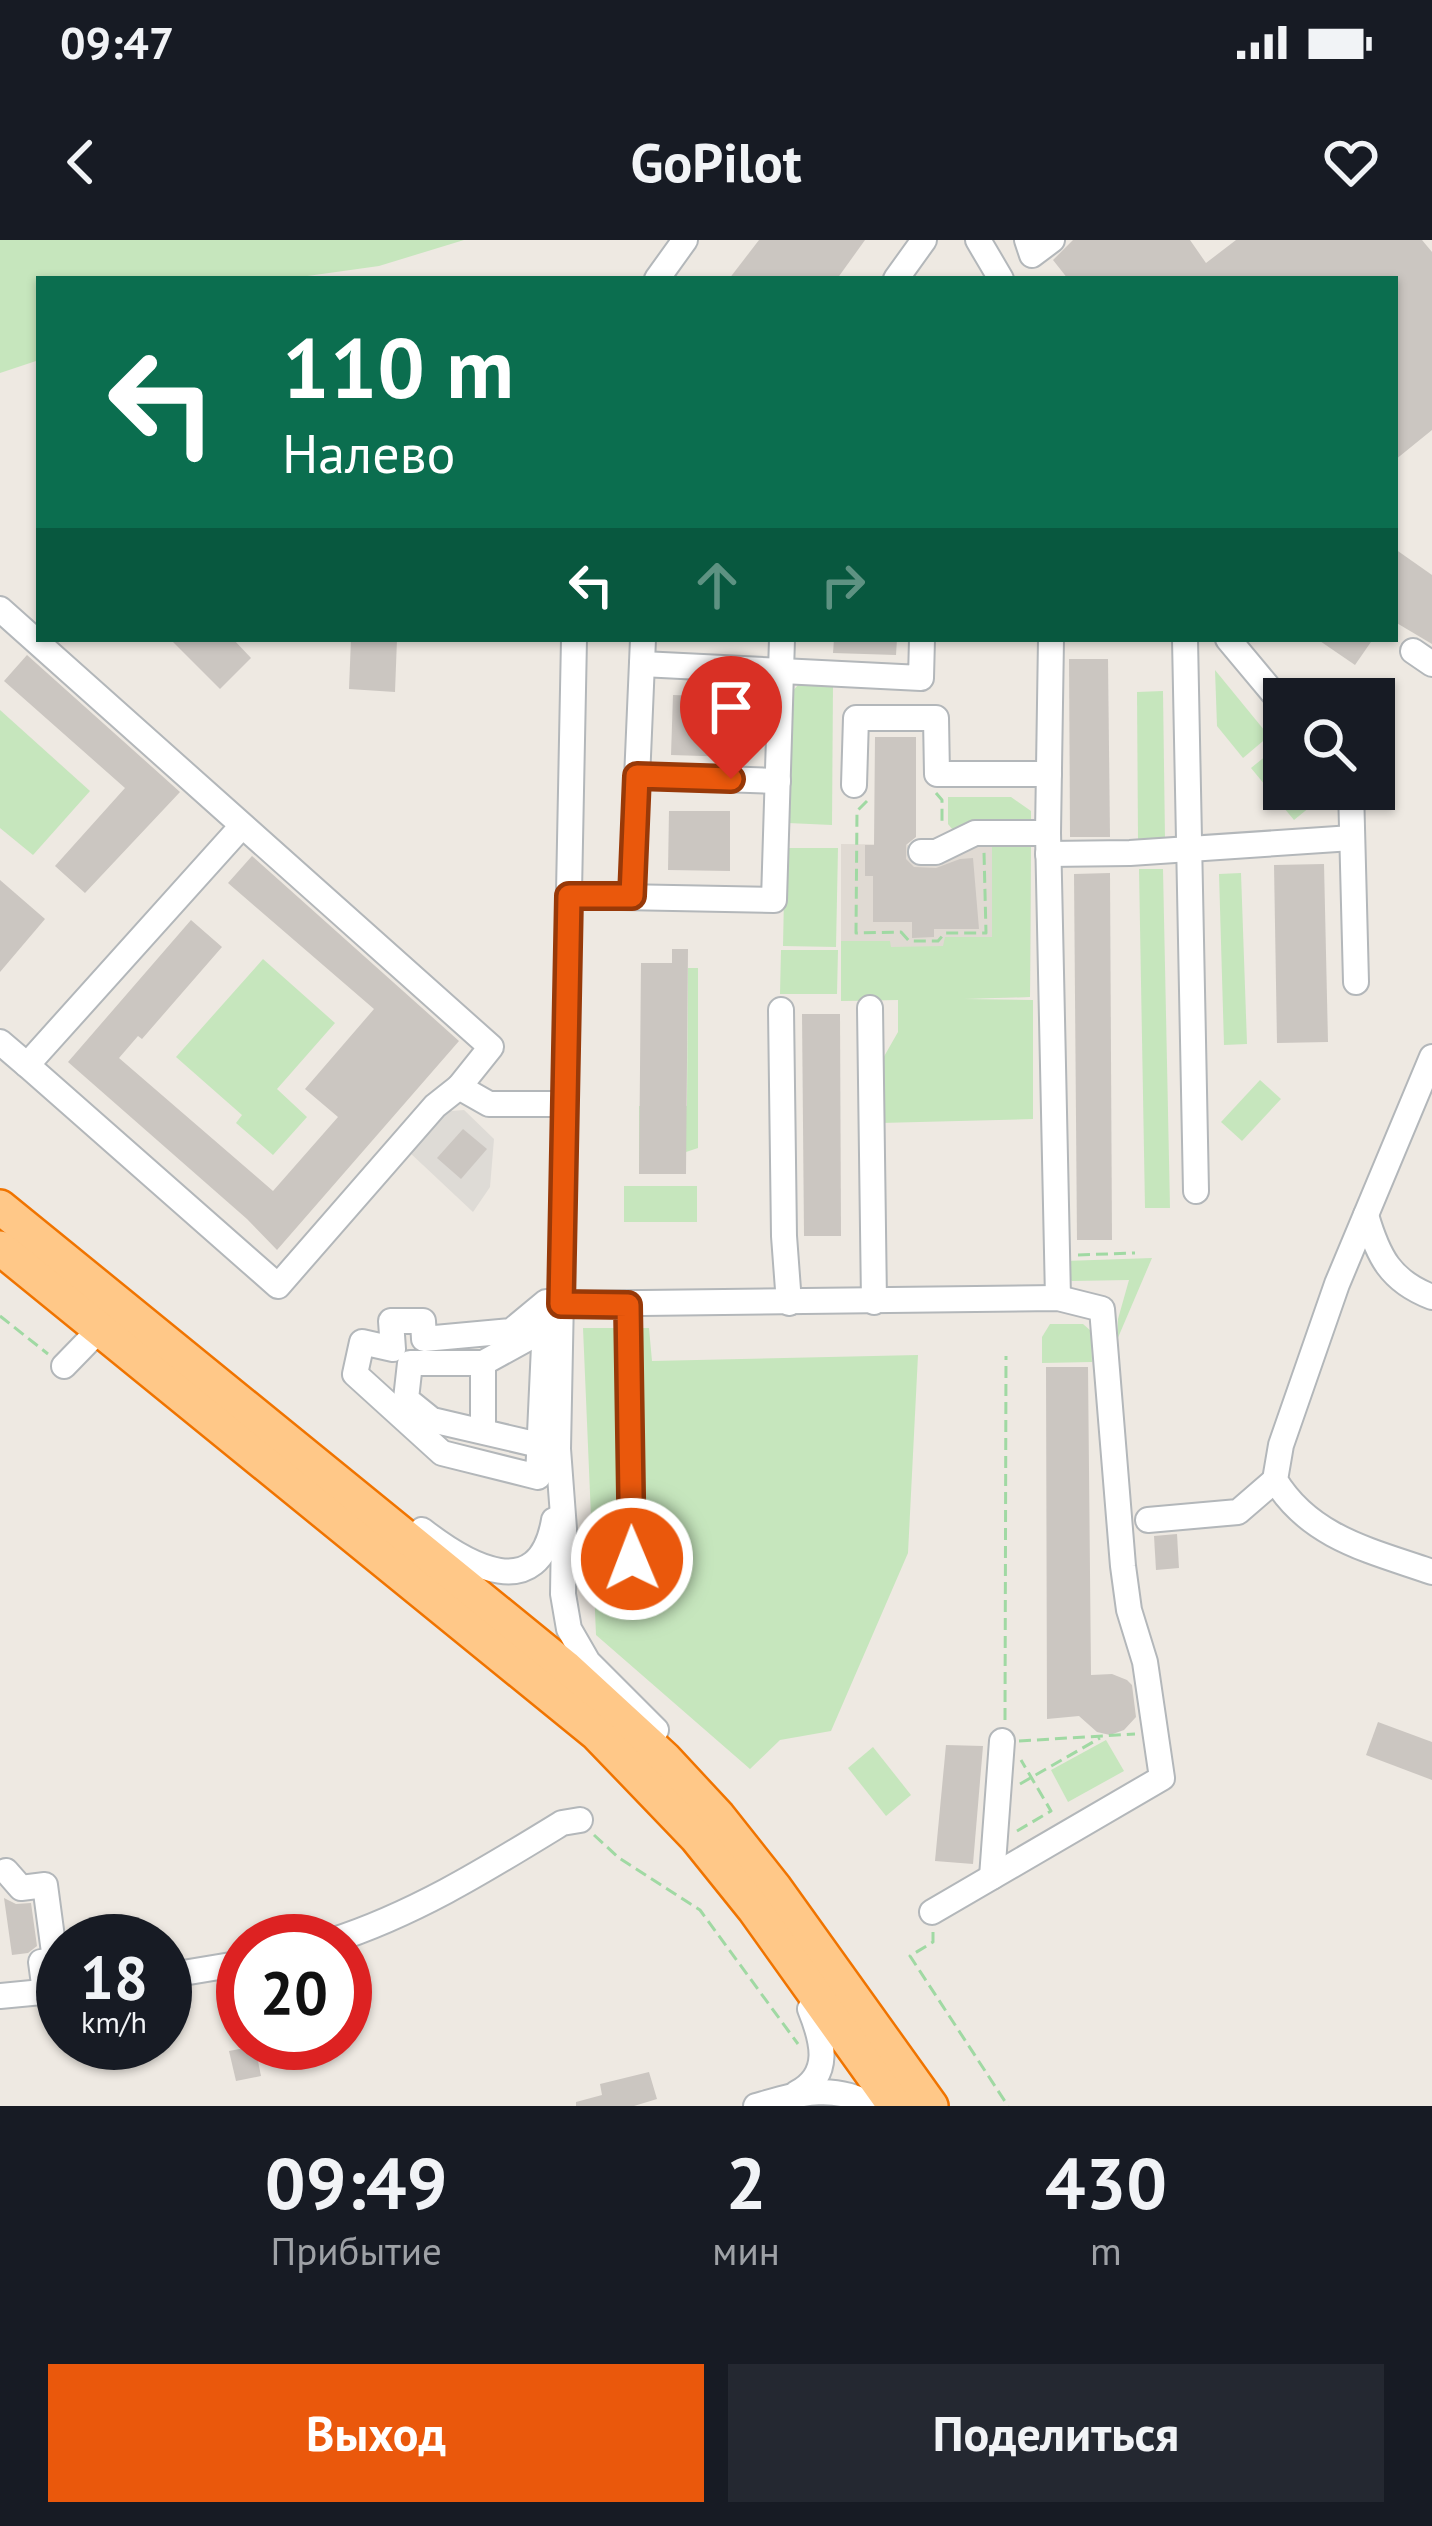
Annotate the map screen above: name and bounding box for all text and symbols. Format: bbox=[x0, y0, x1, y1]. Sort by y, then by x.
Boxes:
text: 09:47 bbox=[60, 13, 174, 71]
text: GoPilot bbox=[630, 127, 802, 197]
icon: back bbox=[48, 129, 114, 195]
icon: heart bbox=[1318, 129, 1384, 195]
text: 110 m bbox=[282, 312, 514, 421]
icon: left bbox=[84, 324, 240, 480]
text: Налево bbox=[282, 418, 456, 488]
icon: left bbox=[558, 552, 624, 618]
icon: ahead bbox=[684, 552, 750, 618]
icon: right bbox=[810, 552, 876, 618]
pin bbox=[680, 656, 782, 779]
icon: arrive bbox=[698, 674, 764, 740]
map controls bbox=[1263, 678, 1395, 810]
button: search bbox=[1263, 678, 1395, 810]
position arrow bbox=[569, 1496, 695, 1622]
speed limit sign: 20 bbox=[216, 1914, 372, 2070]
text: 18 bbox=[80, 1938, 148, 2016]
text: km/h bbox=[81, 2002, 147, 2041]
text: 09:49 bbox=[265, 2136, 448, 2229]
text: 2 bbox=[726, 2136, 767, 2229]
text: 430 bbox=[1045, 2136, 1167, 2229]
text: Прибытие bbox=[270, 2225, 442, 2276]
text: мин bbox=[712, 2225, 780, 2276]
text: m bbox=[1090, 2225, 1122, 2276]
button: Выход bbox=[48, 2364, 704, 2502]
button: Поделиться bbox=[728, 2364, 1384, 2502]

